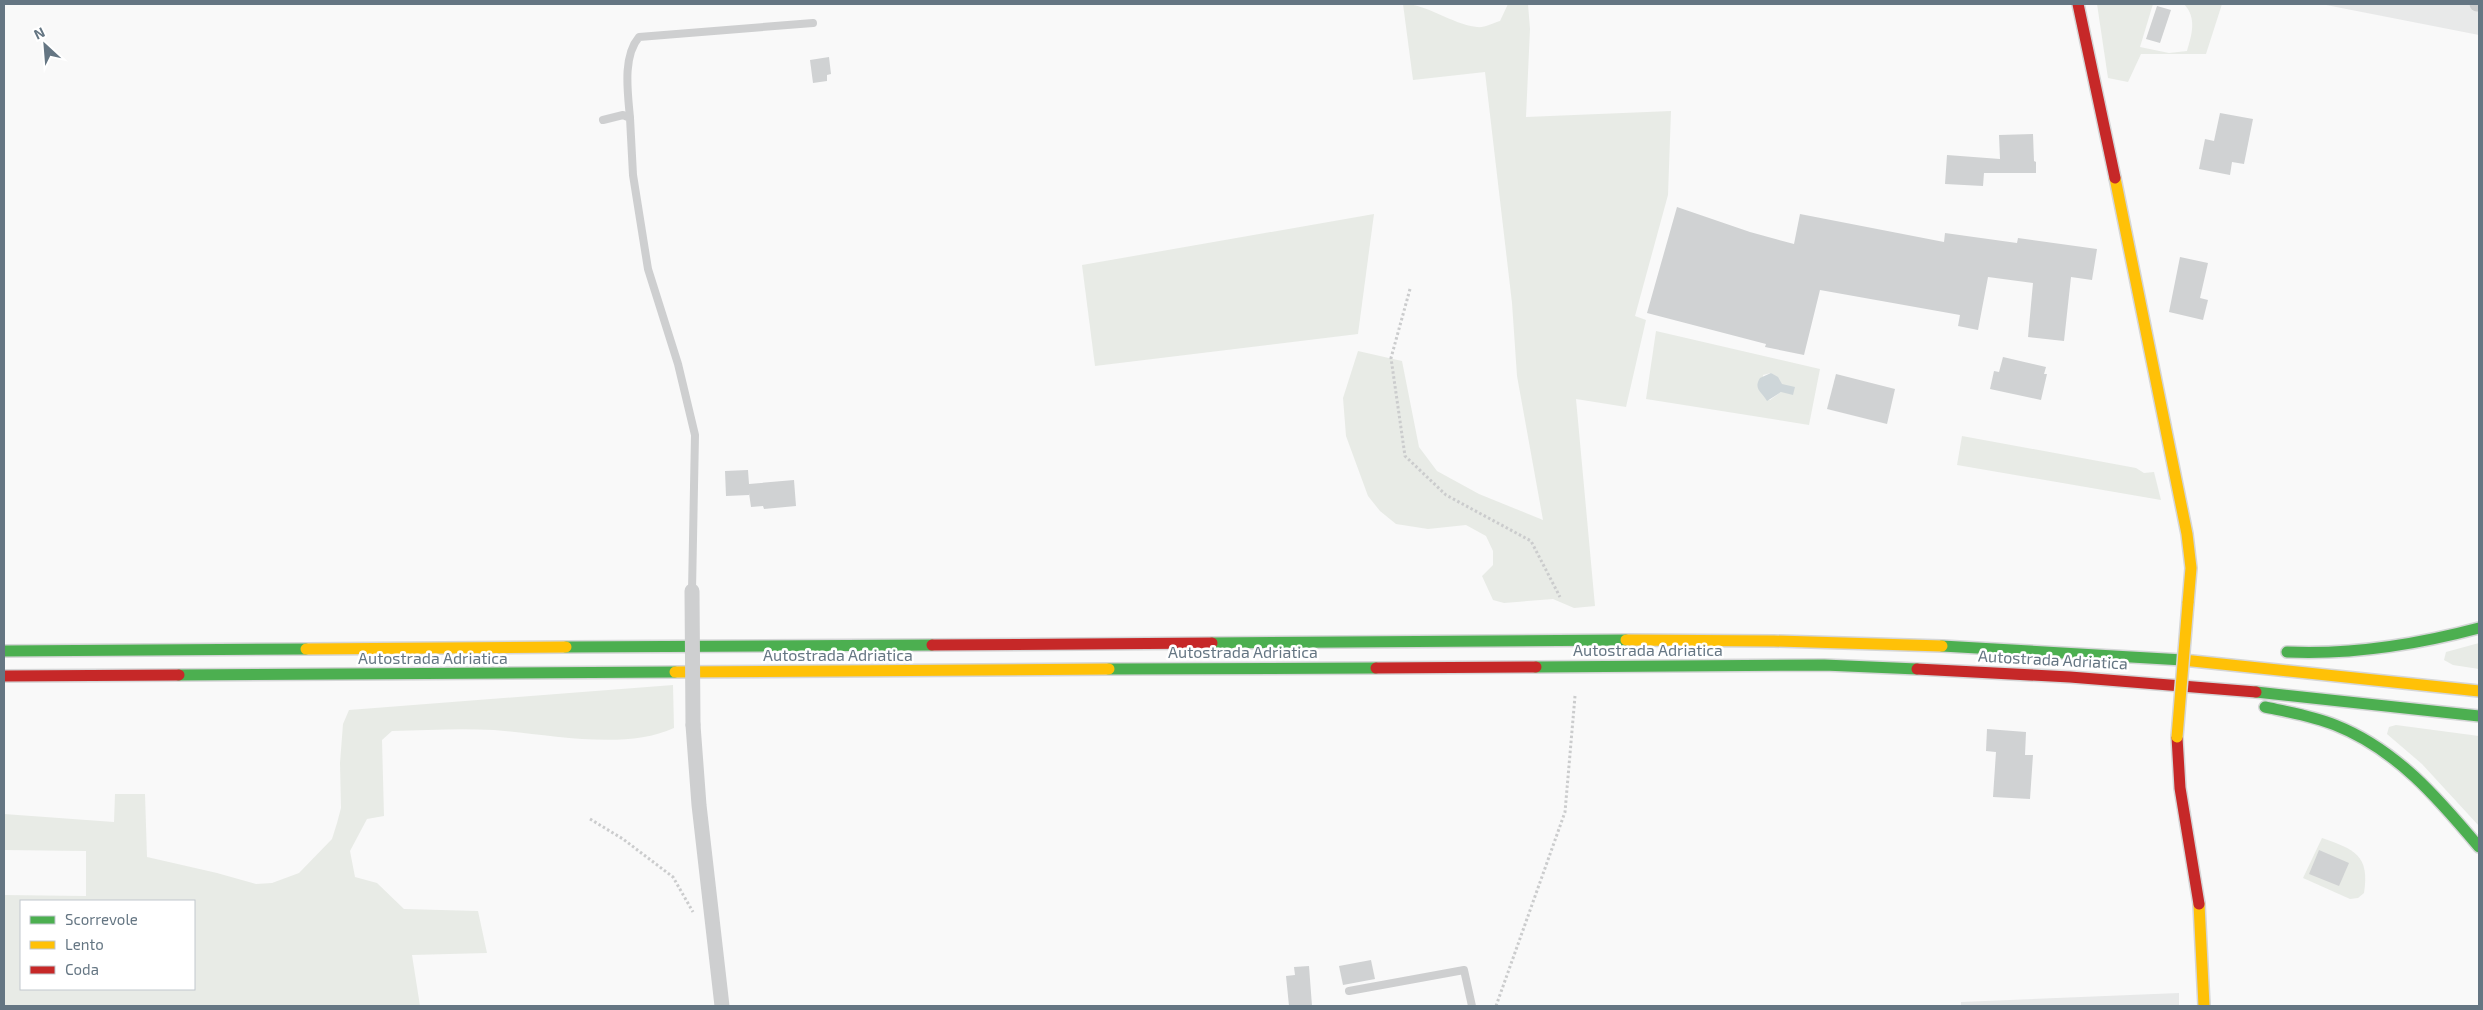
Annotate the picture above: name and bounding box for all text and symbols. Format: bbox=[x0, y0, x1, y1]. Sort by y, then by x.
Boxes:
north arrow bbox=[20, 20, 70, 70]
text: N bbox=[31, 23, 47, 43]
street label: Autostrada Adriatica bbox=[1573, 640, 1723, 659]
street label: Autostrada Adriatica bbox=[1168, 642, 1318, 661]
street label: Autostrada Adriatica bbox=[763, 645, 913, 664]
street label: Autostrada Adriatica bbox=[1978, 646, 2128, 672]
street label: Autostrada Adriatica bbox=[358, 648, 508, 667]
legend bbox=[20, 900, 195, 990]
text: Scorrevole bbox=[65, 910, 138, 928]
text: Lento bbox=[65, 935, 104, 953]
text: Coda bbox=[65, 960, 99, 978]

